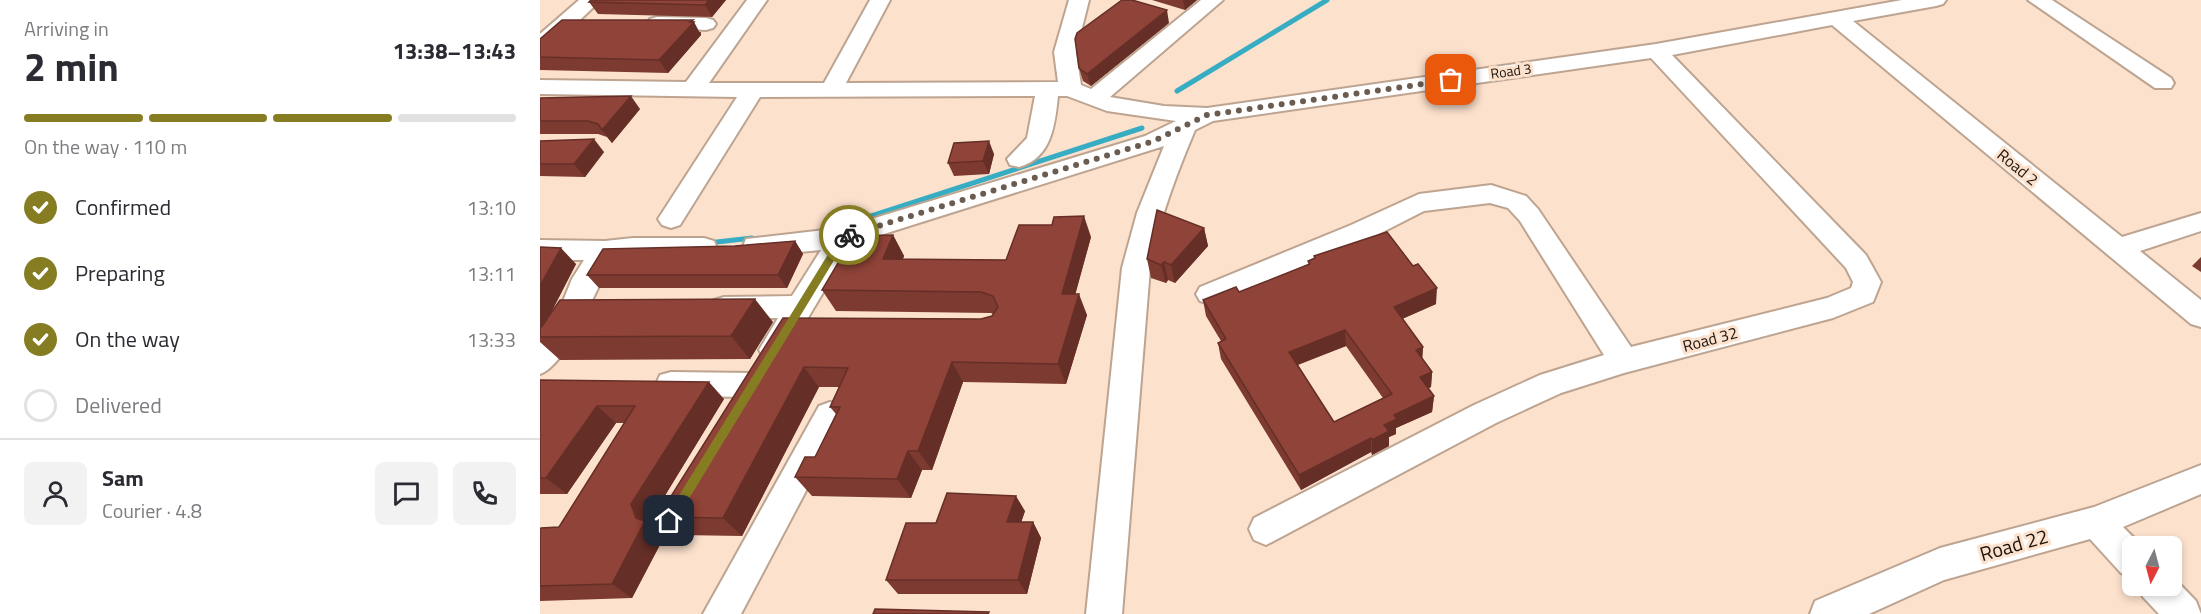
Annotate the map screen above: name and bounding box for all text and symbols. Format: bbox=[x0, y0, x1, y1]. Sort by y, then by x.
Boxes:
text: Arriving in bbox=[24, 13, 109, 44]
text: 13:38–13:43 bbox=[393, 34, 516, 68]
text: 2 min bbox=[24, 37, 119, 96]
pin bbox=[1425, 54, 1476, 105]
street label: Road 3 bbox=[1489, 57, 1533, 84]
icon: bag bbox=[1434, 63, 1467, 96]
text: On the way · 110 m bbox=[24, 131, 187, 162]
street label: Road 2 bbox=[1992, 143, 2044, 191]
text: Confirmed bbox=[75, 190, 171, 224]
icon: check bbox=[24, 191, 57, 224]
text: 13:10 bbox=[467, 192, 516, 223]
courier bbox=[819, 205, 879, 265]
icon: bike bbox=[833, 219, 866, 252]
text: Preparing bbox=[75, 256, 165, 290]
icon: check bbox=[24, 257, 57, 290]
text: 13:11 bbox=[467, 258, 516, 289]
street label: Road 32 bbox=[1680, 320, 1740, 358]
text: On the way bbox=[75, 322, 180, 356]
icon: check bbox=[24, 323, 57, 356]
text: 13:33 bbox=[467, 324, 516, 355]
text: Delivered bbox=[75, 388, 162, 422]
text: Sam bbox=[102, 461, 144, 495]
button: person bbox=[24, 462, 87, 525]
button: chat bbox=[375, 462, 438, 525]
button: phone bbox=[453, 462, 516, 525]
text: Courier · 4.8 bbox=[102, 495, 202, 526]
pin bbox=[643, 495, 694, 546]
icon: home bbox=[652, 504, 685, 537]
street label: Road 22 bbox=[1976, 520, 2052, 569]
north arrow bbox=[2122, 536, 2182, 596]
map controls bbox=[2122, 536, 2182, 596]

